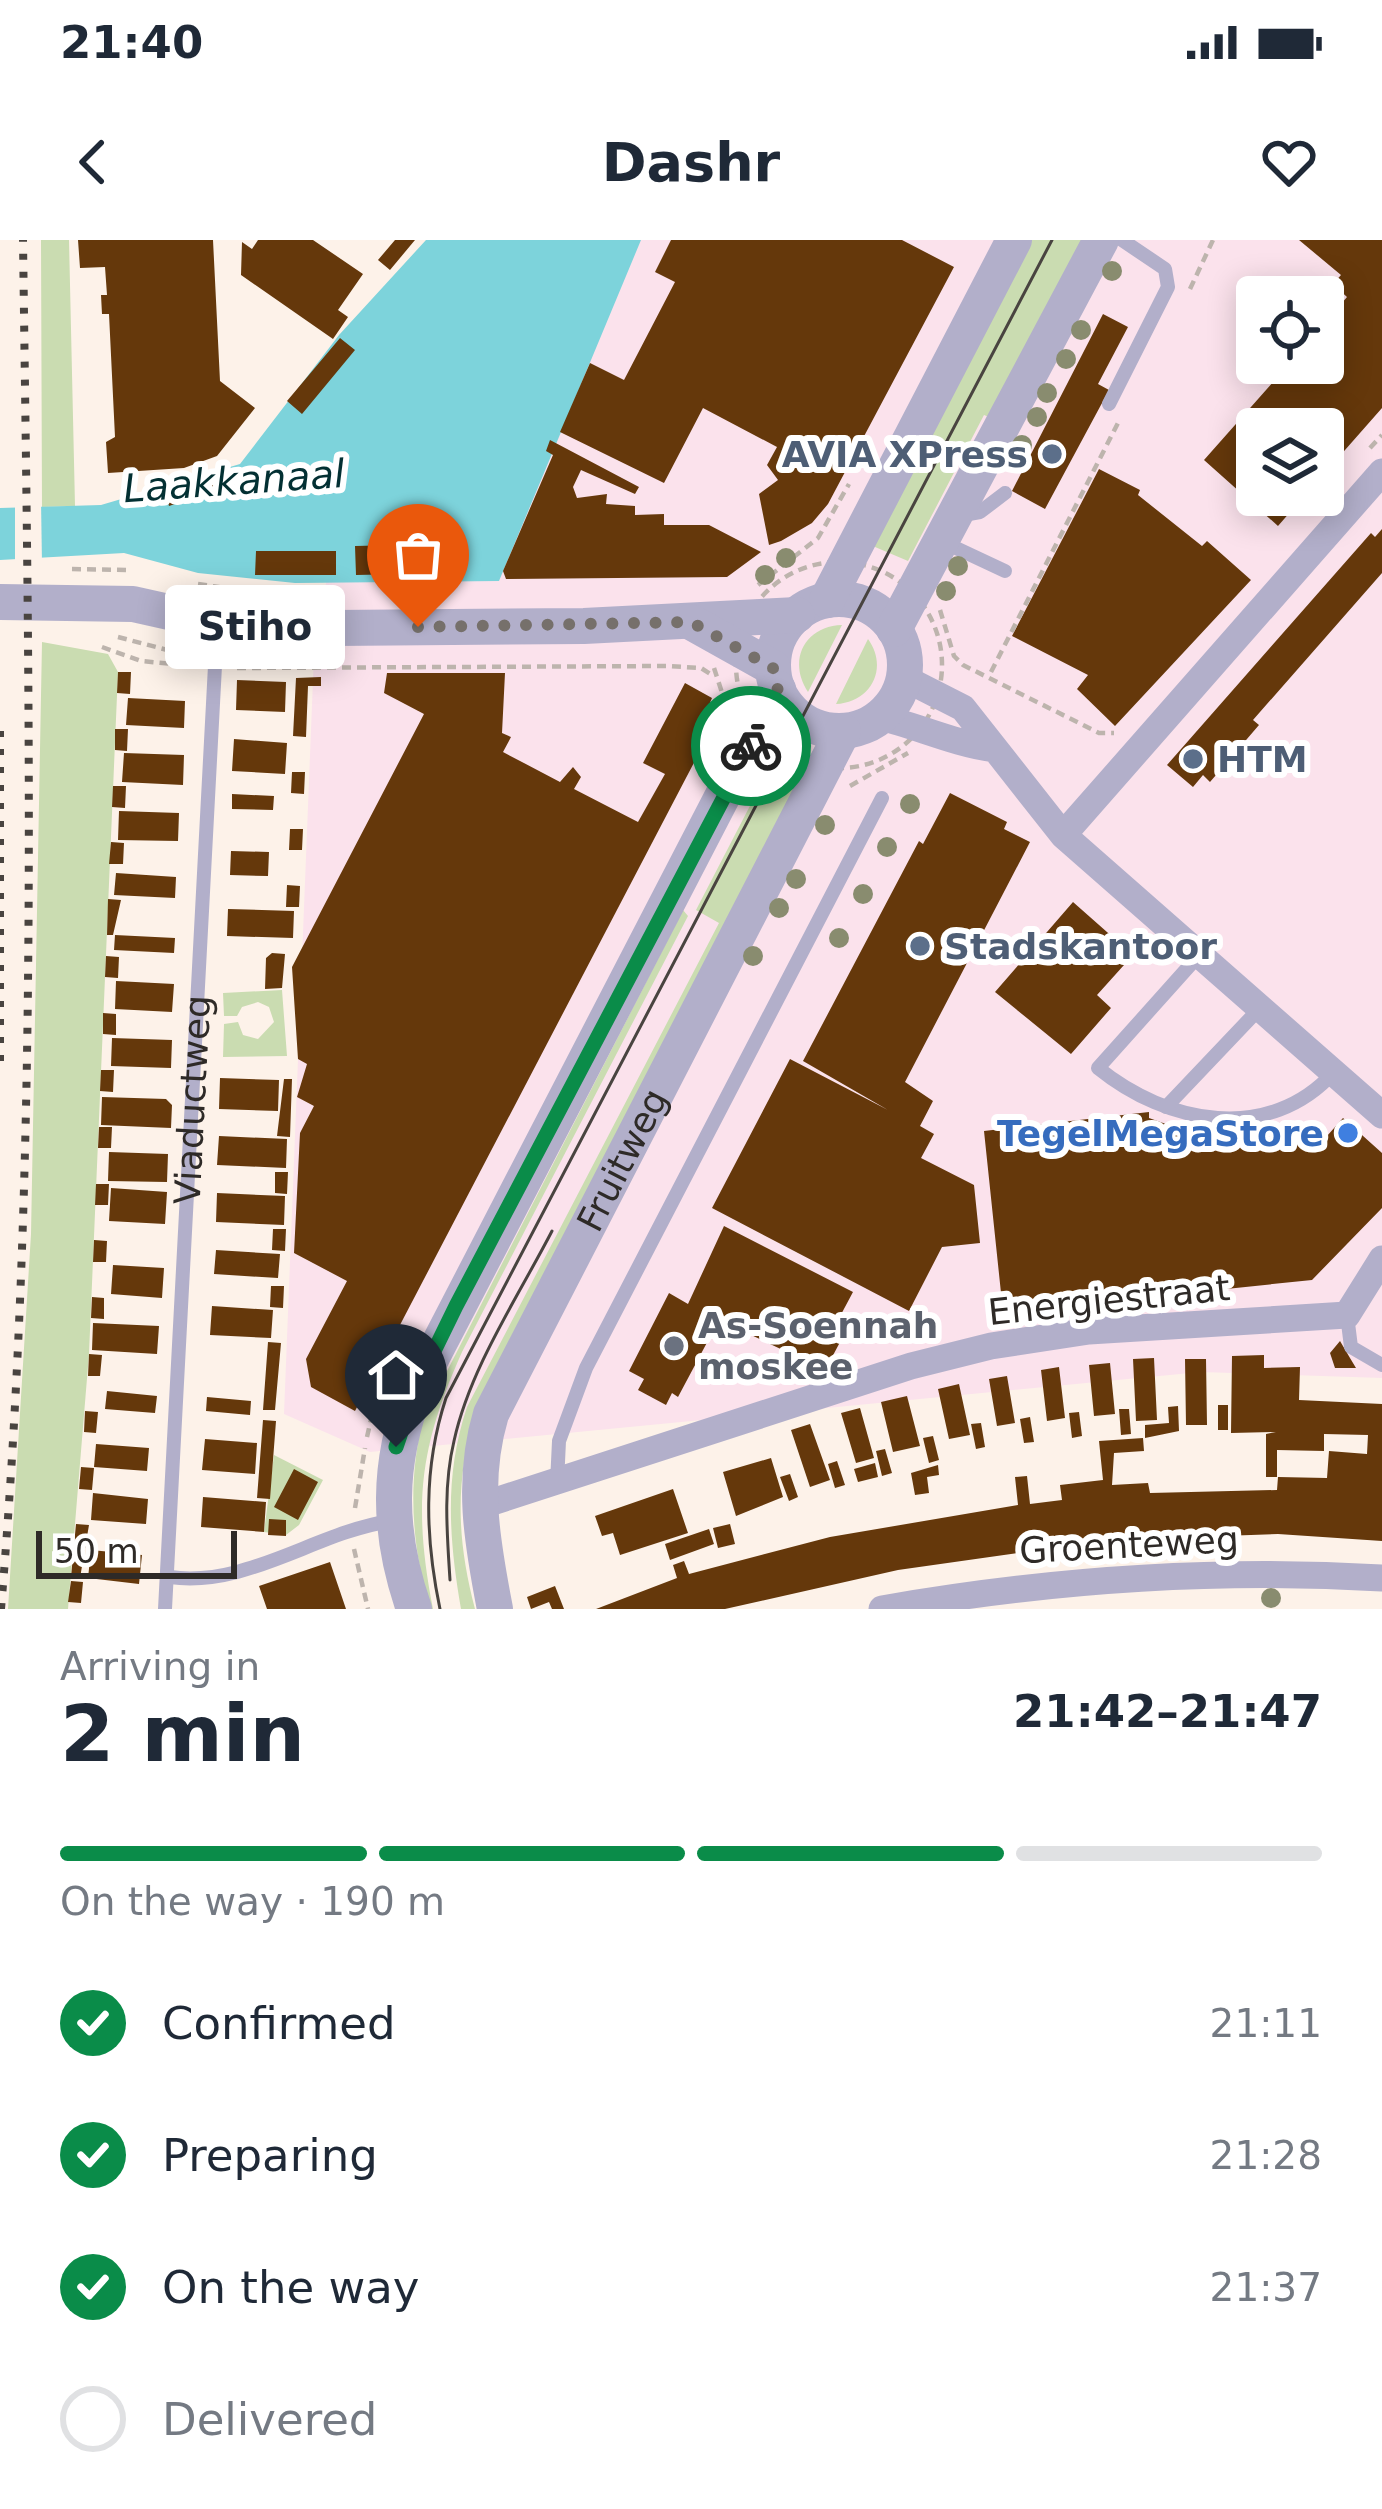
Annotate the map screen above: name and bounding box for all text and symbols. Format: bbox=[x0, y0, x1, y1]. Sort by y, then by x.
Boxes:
text: 21:40 bbox=[60, 16, 203, 69]
icon: back bbox=[60, 129, 126, 195]
icon: heart bbox=[1256, 129, 1322, 195]
text: Dashr bbox=[602, 131, 780, 194]
map controls bbox=[1236, 276, 1344, 516]
button: locate bbox=[1236, 276, 1344, 384]
button: layers bbox=[1236, 408, 1344, 516]
place label: AVIA XPress bbox=[782, 434, 1028, 475]
marker: AVIA XPress bbox=[1039, 441, 1065, 467]
water label: Laakkanaal bbox=[122, 451, 346, 511]
pin bbox=[367, 504, 469, 627]
icon: bag bbox=[385, 522, 451, 588]
callout: Stiho bbox=[166, 585, 346, 669]
text: Stiho bbox=[198, 604, 312, 649]
courier bbox=[691, 686, 811, 806]
icon: bike bbox=[718, 713, 784, 779]
place label: HTM bbox=[1217, 739, 1308, 780]
marker: HTM bbox=[1180, 746, 1206, 772]
place label: Stadskantoor bbox=[944, 926, 1217, 967]
marker: Stadskantoor bbox=[907, 933, 933, 959]
street label: Viaductweg bbox=[166, 994, 218, 1206]
street label: Fruitweg bbox=[568, 1082, 676, 1238]
place label: TegelMegaStore bbox=[997, 1113, 1324, 1154]
marker: TegelMegaStore bbox=[1335, 1120, 1361, 1146]
street label: Energiestraat bbox=[986, 1267, 1232, 1333]
place label: As-Soennah moskee bbox=[698, 1305, 939, 1387]
pin bbox=[345, 1324, 447, 1447]
marker: As-Soennah moskee bbox=[661, 1333, 687, 1359]
icon: home bbox=[363, 1342, 429, 1408]
street label: Groenteweg bbox=[1018, 1519, 1240, 1571]
scale bar bbox=[36, 1525, 237, 1578]
text: 50 m bbox=[54, 1532, 139, 1571]
text: Arriving in bbox=[60, 1644, 260, 1689]
text: 21:42–21:47 bbox=[1013, 1685, 1322, 1738]
text: 2 min bbox=[60, 1689, 305, 1779]
text: On the way · 190 m bbox=[60, 1879, 445, 1924]
icon: check bbox=[60, 1990, 126, 2056]
text: Confirmed bbox=[162, 1997, 396, 2050]
text: 21:11 bbox=[1210, 2001, 1322, 2046]
icon: check bbox=[60, 2122, 126, 2188]
text: Preparing bbox=[162, 2129, 378, 2182]
text: 21:28 bbox=[1210, 2133, 1322, 2178]
icon: check bbox=[60, 2254, 126, 2320]
text: On the way bbox=[162, 2261, 419, 2314]
text: 21:37 bbox=[1210, 2265, 1322, 2310]
text: Delivered bbox=[162, 2393, 377, 2446]

